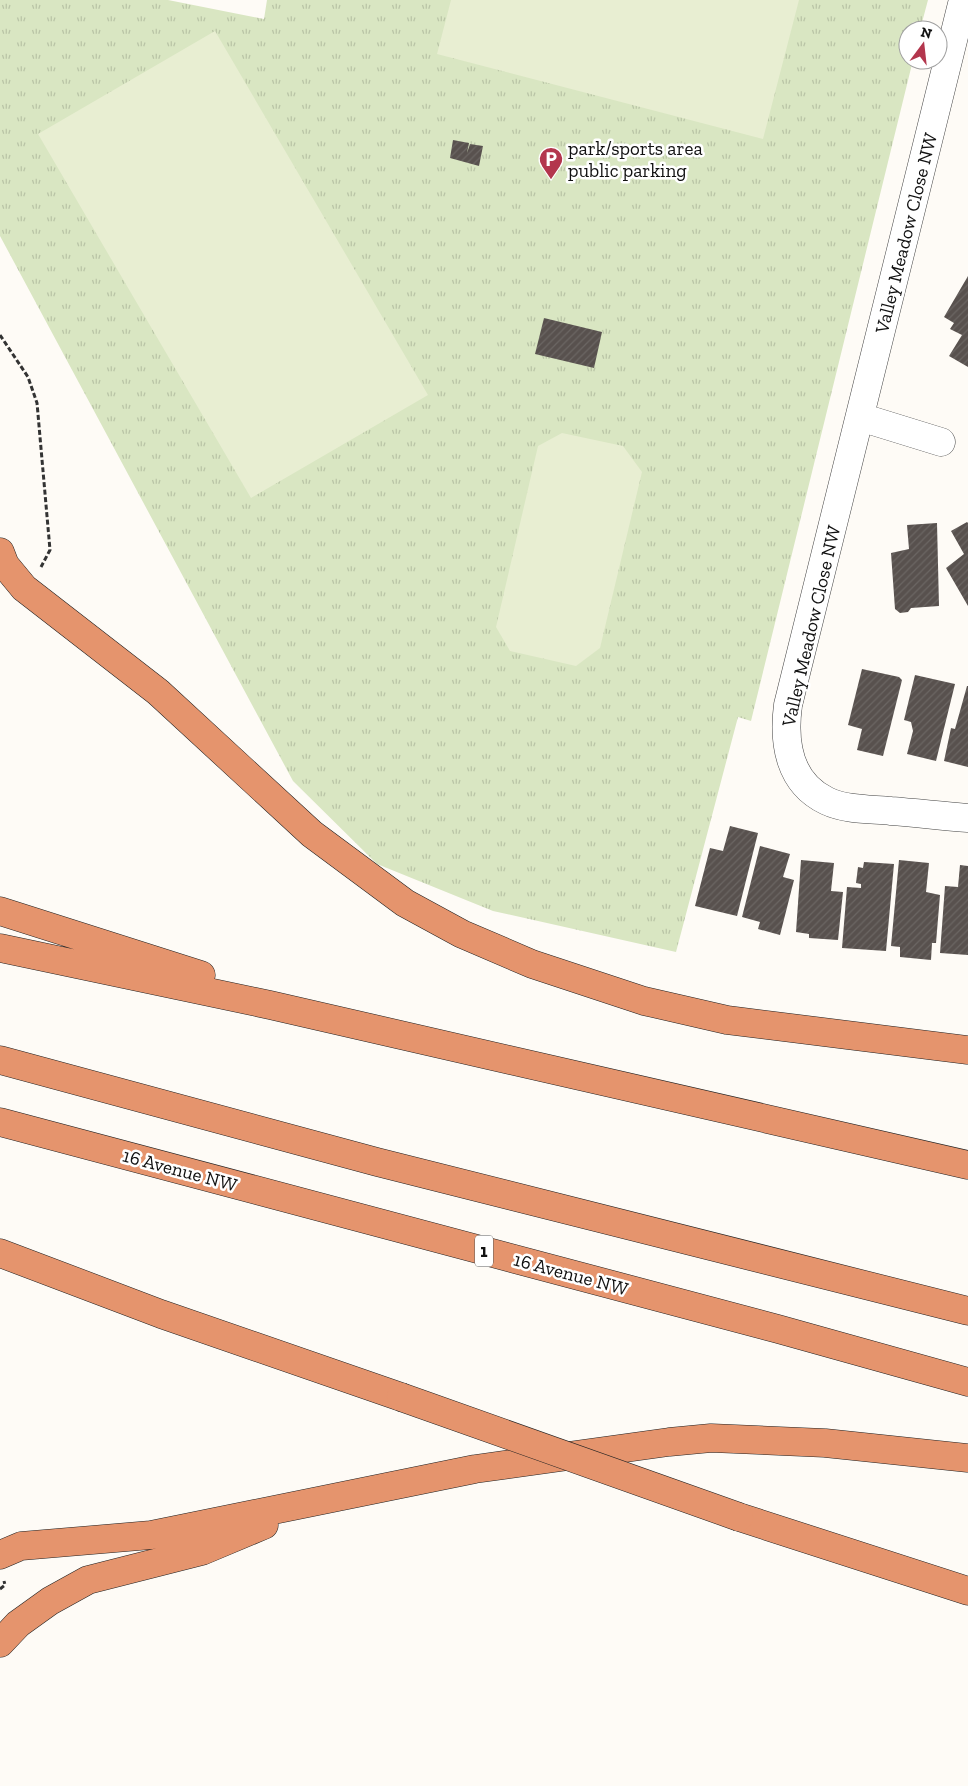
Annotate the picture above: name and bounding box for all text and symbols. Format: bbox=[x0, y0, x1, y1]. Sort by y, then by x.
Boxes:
north arrow bbox=[898, 20, 948, 70]
text: N bbox=[919, 23, 934, 43]
street label: Valley Meadow Close NW bbox=[870, 130, 942, 337]
place label: park/sports area public parking bbox=[568, 137, 703, 182]
parking icon: park/sports area public parking bbox=[538, 146, 564, 180]
street label: Valley Meadow Close NW bbox=[776, 523, 845, 730]
street label: 16 Avenue NW bbox=[120, 1144, 240, 1196]
road number: 1 bbox=[475, 1236, 493, 1266]
street label: 16 Avenue NW bbox=[511, 1248, 631, 1300]

